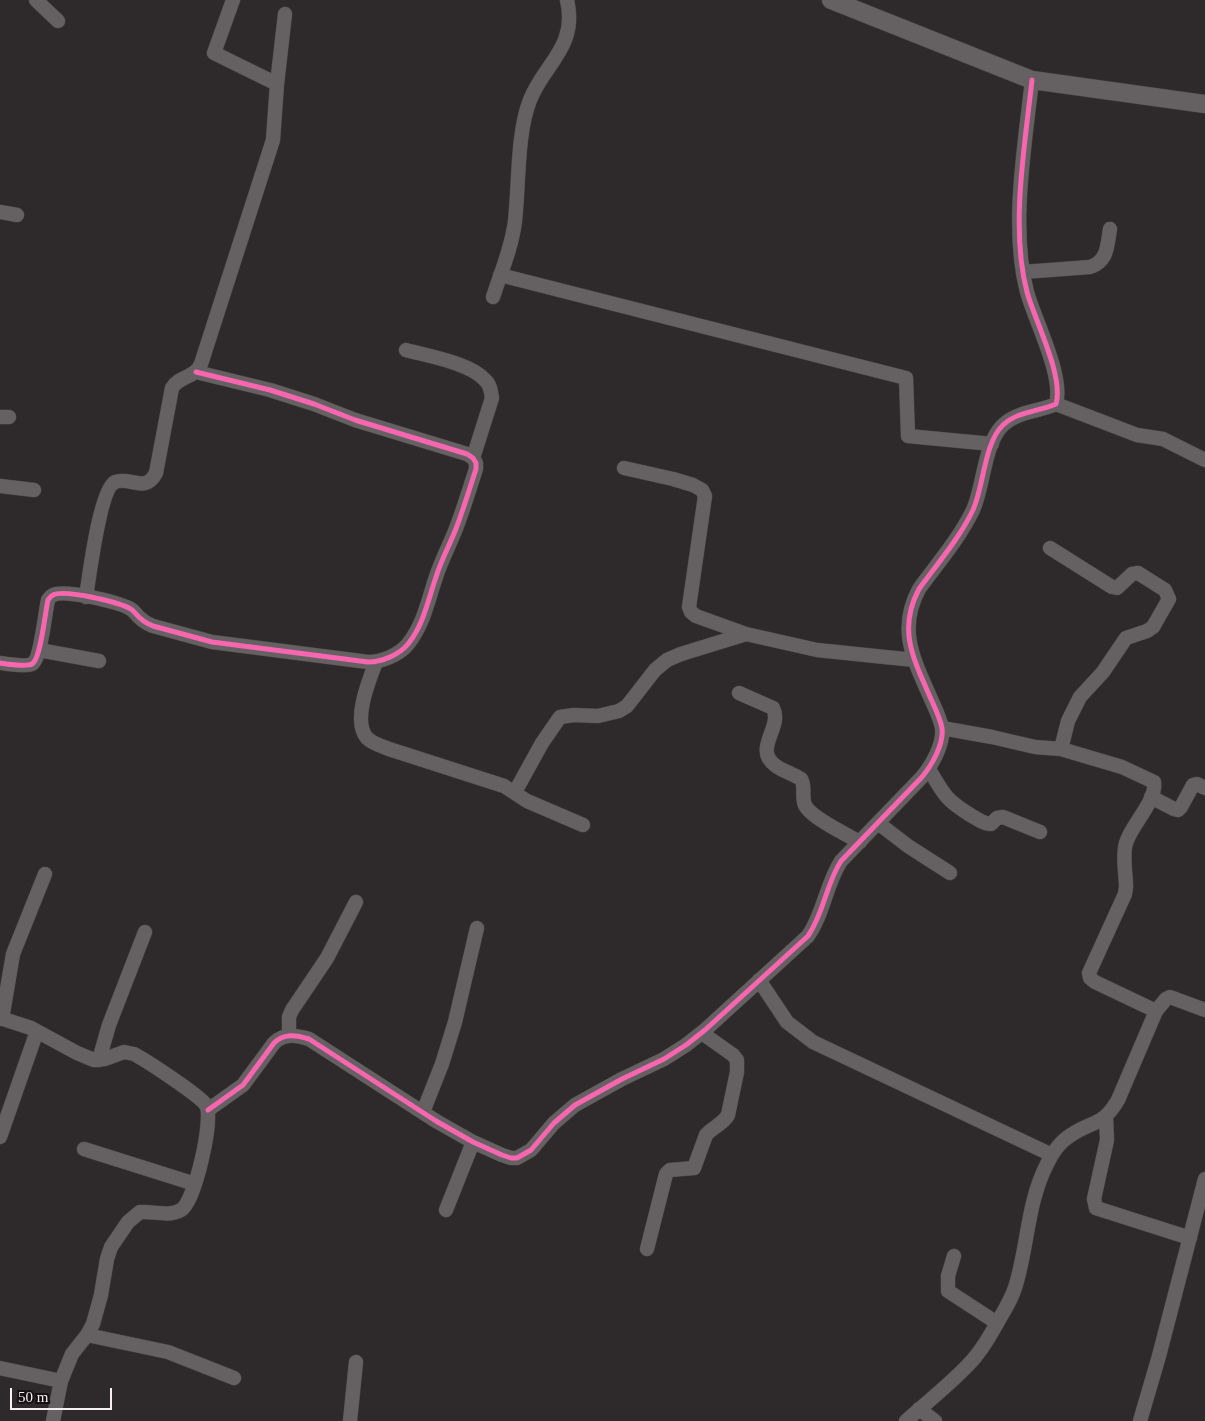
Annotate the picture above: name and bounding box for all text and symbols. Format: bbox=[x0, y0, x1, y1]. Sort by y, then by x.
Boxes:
scale bar bbox=[12, 1378, 115, 1410]
text: 50 m bbox=[18, 1389, 48, 1405]

